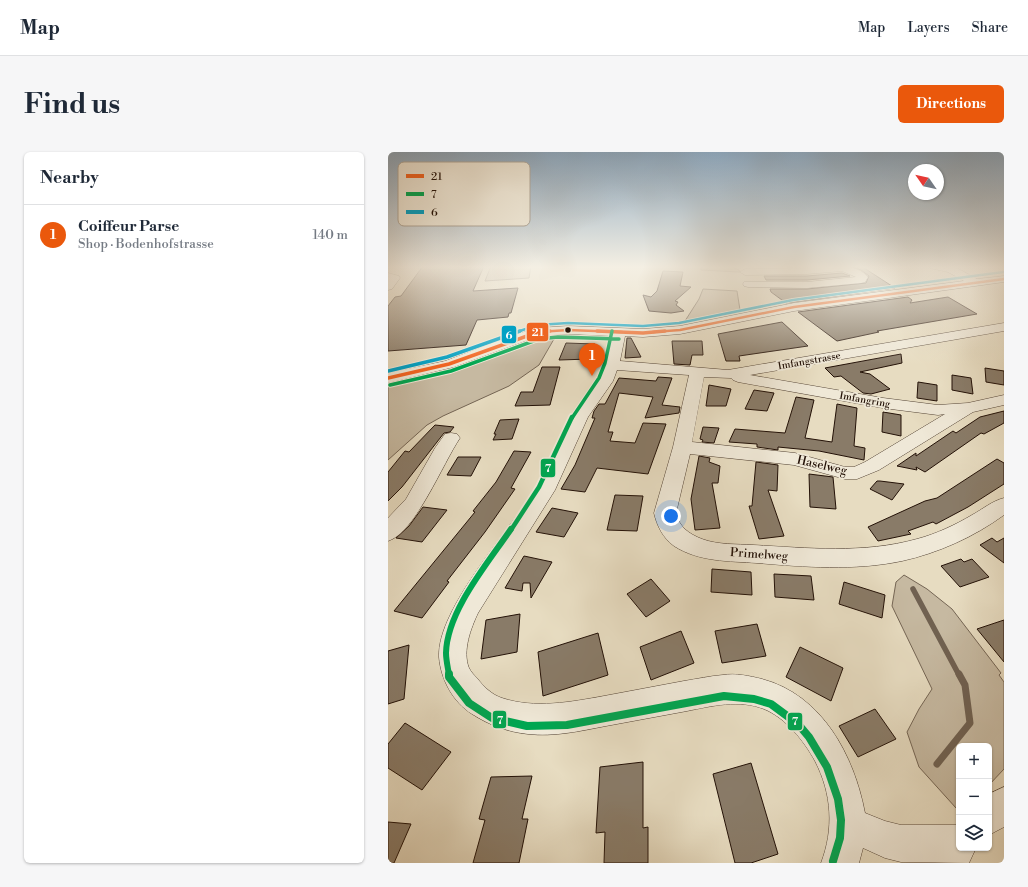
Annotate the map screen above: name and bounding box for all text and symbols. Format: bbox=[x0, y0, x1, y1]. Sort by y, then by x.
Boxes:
text: Map bbox=[20, 16, 60, 40]
text: Map bbox=[858, 19, 885, 37]
text: Layers bbox=[907, 19, 950, 37]
text: Share bbox=[972, 19, 1008, 37]
button: Directions bbox=[898, 85, 1004, 123]
text: Find us bbox=[24, 87, 120, 122]
legend bbox=[398, 162, 530, 226]
north arrow bbox=[908, 164, 944, 200]
text: Nearby bbox=[40, 167, 99, 189]
text: 21 bbox=[431, 170, 442, 184]
text: 7 bbox=[431, 188, 437, 202]
text: 6 bbox=[431, 206, 438, 220]
text: Coiffeur Parse bbox=[78, 217, 179, 236]
text: 1 bbox=[50, 227, 56, 243]
text: 140 m bbox=[312, 227, 348, 243]
text: Shop · Bodenhofstrasse bbox=[78, 236, 214, 252]
line badge: 21 bbox=[526, 322, 549, 342]
line badge: 6 bbox=[501, 325, 517, 344]
unlabelled marker bbox=[563, 325, 573, 335]
text: 21 bbox=[532, 326, 545, 340]
text: 6 bbox=[506, 329, 513, 343]
pin: 1 bbox=[579, 343, 605, 376]
street label: Imfangstrasse bbox=[777, 350, 841, 372]
street label: Imfangring bbox=[838, 390, 892, 411]
street label: Haselweg bbox=[795, 452, 849, 479]
line badge: 7 bbox=[540, 458, 556, 478]
text: 7 bbox=[545, 462, 552, 476]
your location bbox=[661, 506, 681, 526]
street label: Primelweg bbox=[729, 545, 789, 564]
line badge: 7 bbox=[492, 710, 507, 729]
line badge: 7 bbox=[787, 712, 803, 731]
text: 7 bbox=[497, 714, 504, 728]
text: 7 bbox=[792, 715, 799, 729]
map controls bbox=[956, 743, 992, 851]
button: + bbox=[956, 743, 992, 779]
button: − bbox=[956, 779, 992, 815]
button: layers bbox=[956, 815, 992, 851]

